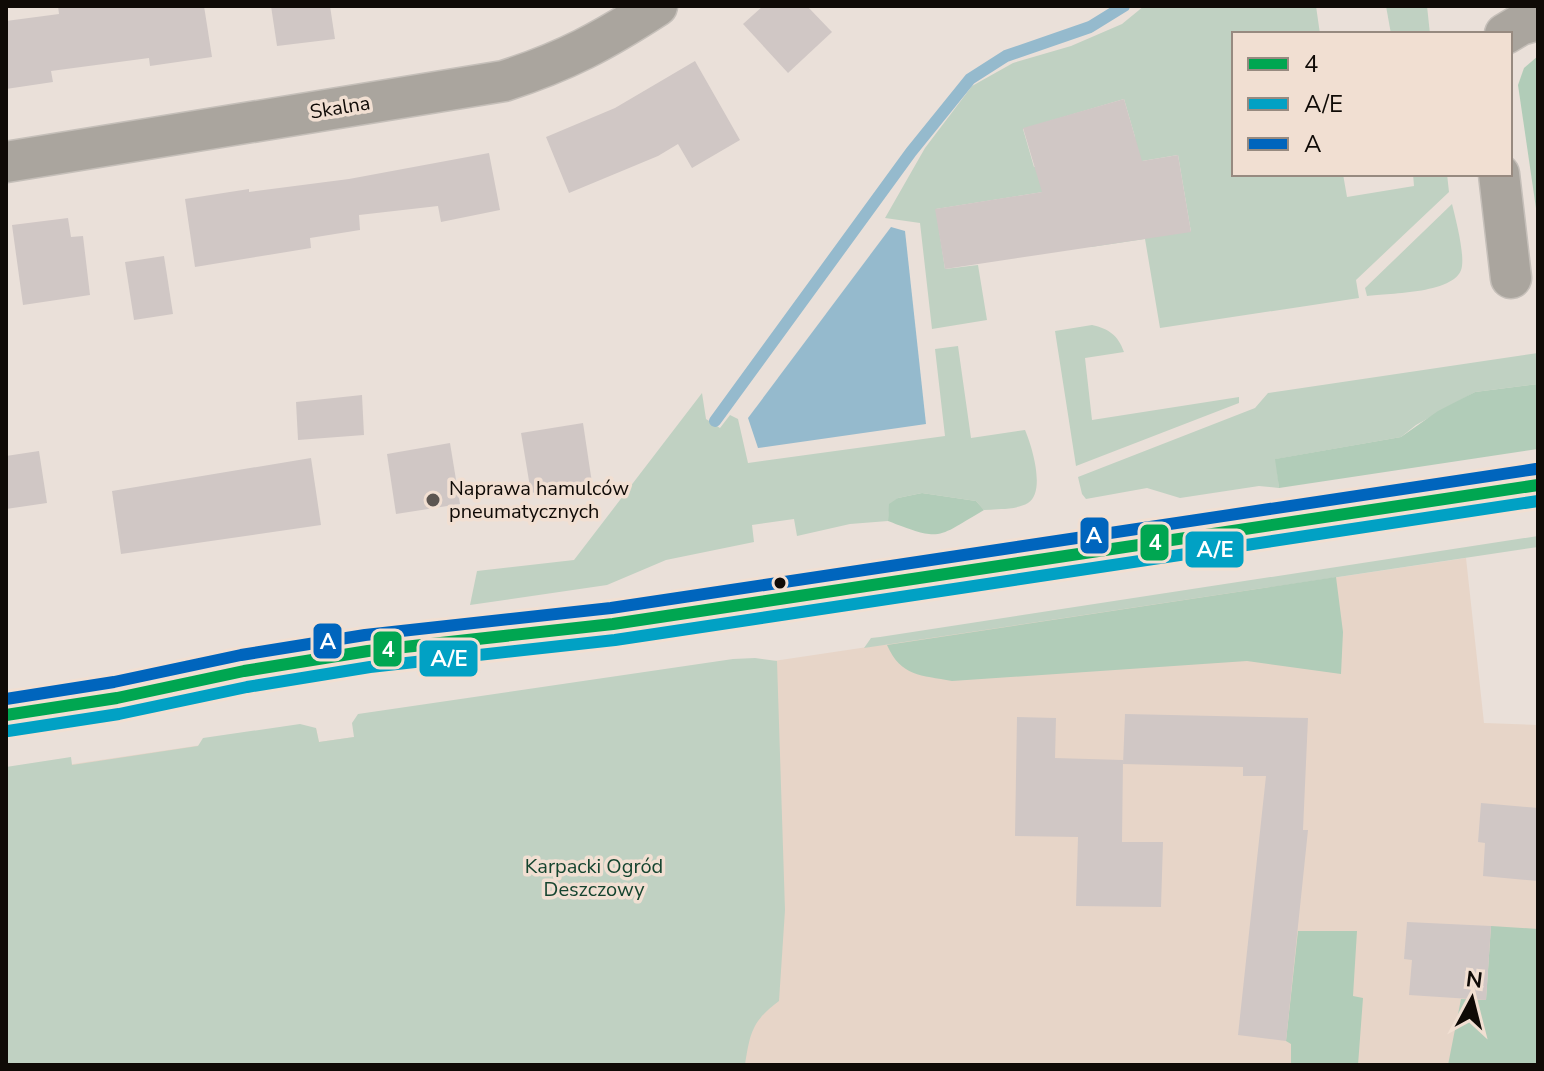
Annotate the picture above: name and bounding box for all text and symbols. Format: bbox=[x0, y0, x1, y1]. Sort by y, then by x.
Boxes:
legend bbox=[1232, 32, 1512, 176]
text: 4 bbox=[1304, 48, 1318, 80]
text: A/E bbox=[1304, 88, 1343, 120]
street label: Skalna bbox=[308, 89, 372, 126]
text: A bbox=[1304, 128, 1322, 160]
place label: Naprawa hamulców pneumatycznych bbox=[449, 475, 629, 525]
marker: Naprawa hamulców pneumatycznych bbox=[424, 491, 442, 509]
line badge: A bbox=[1079, 516, 1110, 555]
text: A bbox=[1086, 521, 1103, 551]
line badge: 4 bbox=[1139, 523, 1170, 562]
text: 4 bbox=[1148, 528, 1162, 558]
line badge: A/E bbox=[1184, 530, 1245, 569]
text: A/E bbox=[1196, 535, 1234, 565]
unlabelled marker bbox=[772, 575, 788, 591]
line badge: A bbox=[312, 622, 343, 660]
text: A bbox=[320, 627, 337, 657]
line badge: 4 bbox=[372, 630, 403, 668]
text: 4 bbox=[381, 635, 395, 665]
line badge: A/E bbox=[418, 639, 479, 678]
text: A/E bbox=[430, 644, 468, 674]
park label: Karpacki Ogród Deszczowy bbox=[525, 853, 663, 903]
north arrow bbox=[1432, 959, 1512, 1039]
text: N bbox=[1464, 964, 1484, 996]

